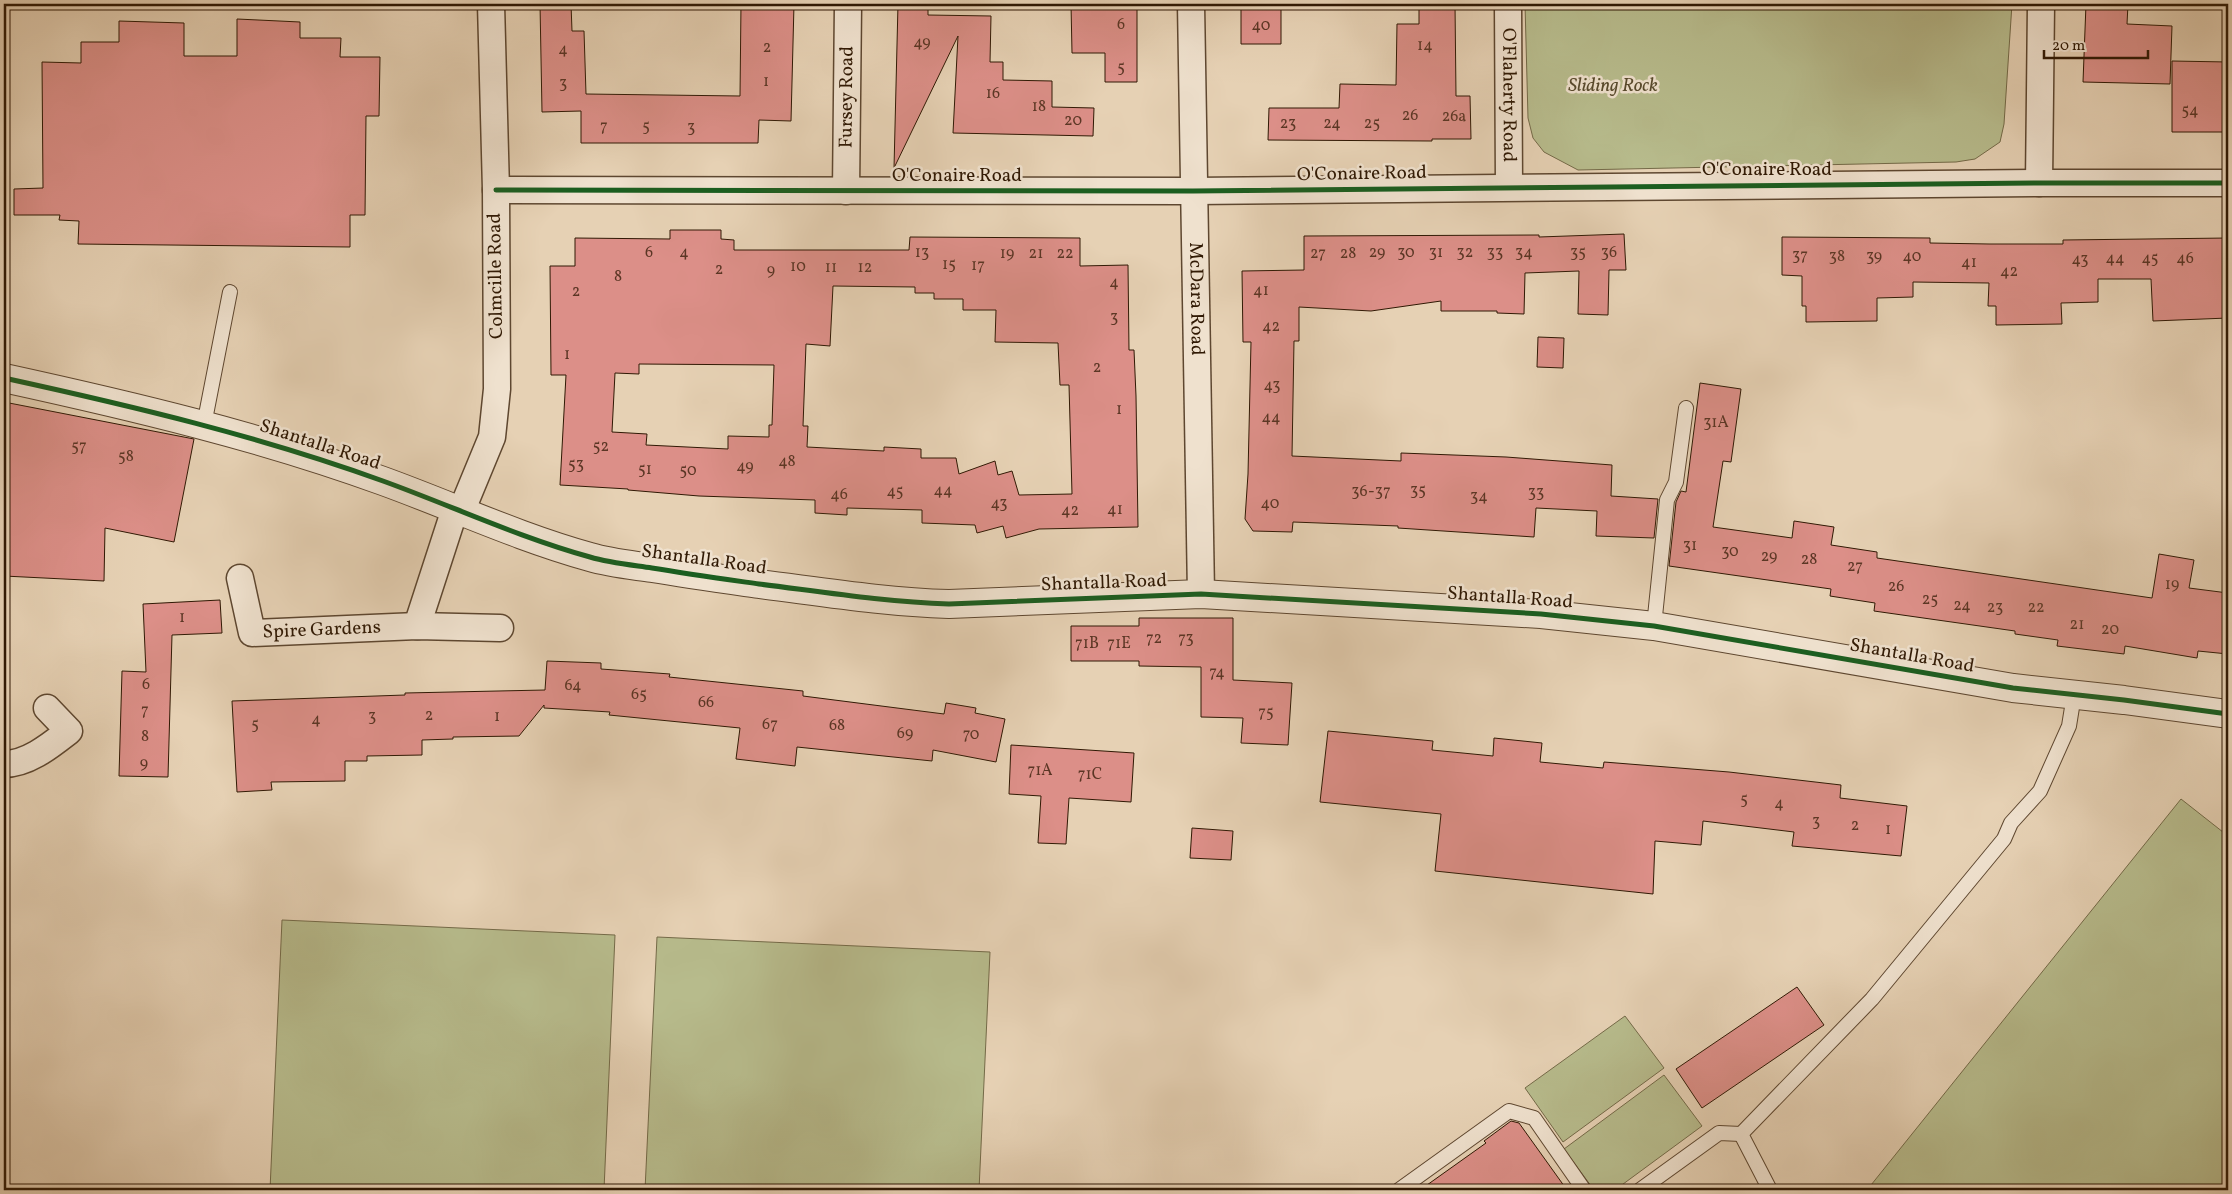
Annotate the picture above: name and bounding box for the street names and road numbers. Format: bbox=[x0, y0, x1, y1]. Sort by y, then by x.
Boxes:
street label: O'Flaherty Road bbox=[1495, 28, 1522, 162]
street label: Fursey Road bbox=[833, 46, 861, 148]
street label: O'Conaire Road bbox=[1702, 157, 1832, 183]
street label: O'Conaire Road bbox=[1297, 160, 1427, 188]
street label: O'Conaire Road bbox=[892, 163, 1022, 189]
street label: Colmcille Road bbox=[482, 213, 510, 339]
street label: McDara Road bbox=[1182, 242, 1210, 356]
street label: Shantalla Road bbox=[256, 413, 384, 477]
street label: Shantalla Road bbox=[640, 538, 768, 582]
street label: Shantalla Road bbox=[1040, 568, 1168, 598]
street label: Shantalla Road bbox=[1446, 581, 1574, 615]
street label: Spire Gardens bbox=[262, 615, 381, 646]
street label: Shantalla Road bbox=[1848, 632, 1976, 680]

